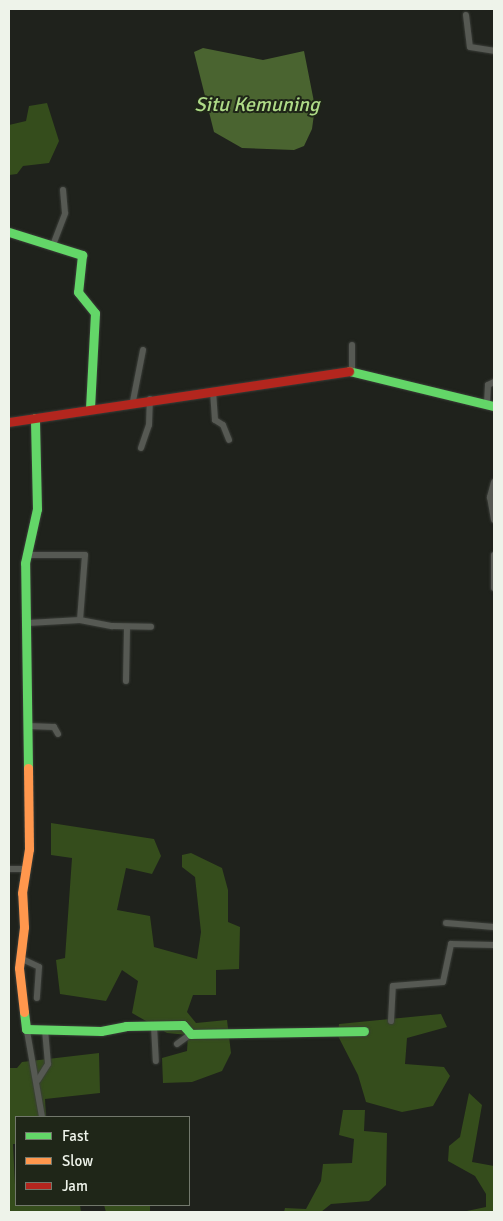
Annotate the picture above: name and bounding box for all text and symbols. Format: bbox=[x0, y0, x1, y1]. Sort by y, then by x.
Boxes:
water label: Situ Kemuning bbox=[194, 92, 320, 116]
legend bbox=[15, 1116, 190, 1206]
text: Fast bbox=[62, 1127, 89, 1145]
text: Slow bbox=[62, 1152, 93, 1170]
text: Jam bbox=[62, 1177, 88, 1195]

